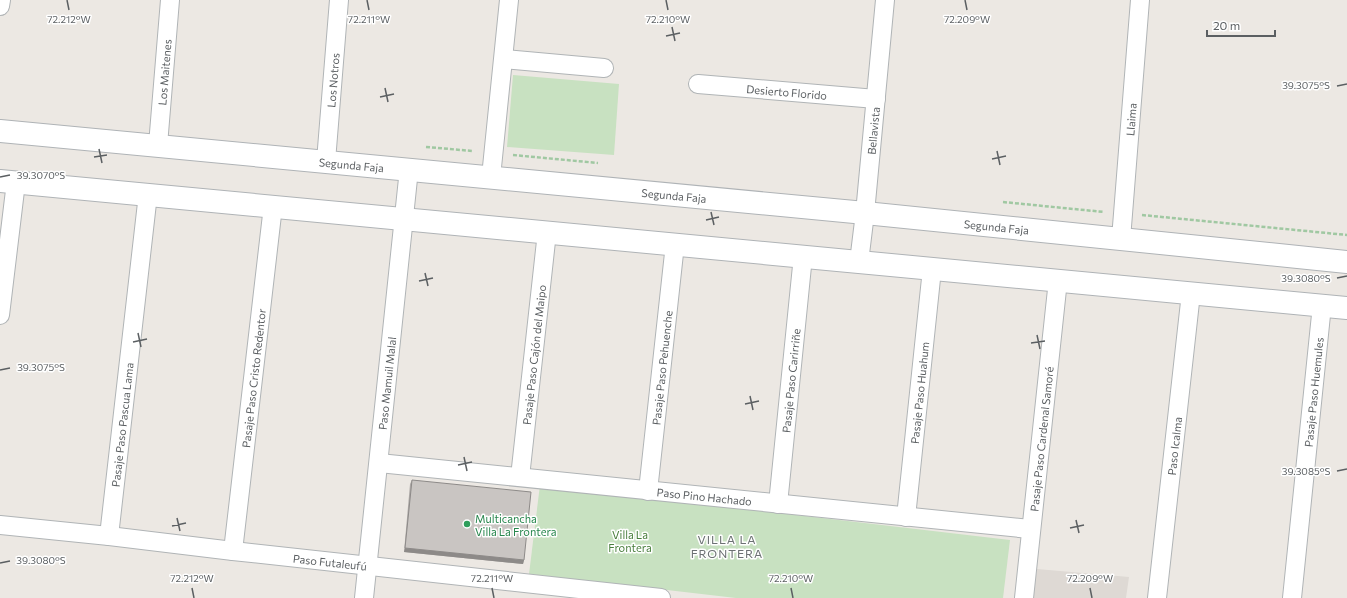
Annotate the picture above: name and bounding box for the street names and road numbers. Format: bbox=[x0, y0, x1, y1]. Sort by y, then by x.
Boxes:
street label: Los Maitenes bbox=[155, 39, 173, 106]
street label: Los Notros bbox=[324, 52, 341, 108]
street label: Desierto Florido bbox=[746, 82, 828, 101]
street label: Llaima bbox=[1123, 102, 1138, 136]
street label: Bellavista bbox=[864, 106, 881, 155]
street label: Segunda Faja bbox=[318, 155, 385, 174]
street label: Segunda Faja bbox=[641, 185, 707, 204]
street label: Segunda Faja bbox=[963, 217, 1030, 236]
street label: Pasaje Paso Cajón del Maipo bbox=[519, 284, 548, 425]
street label: Pasaje Paso Cristo Redentor bbox=[239, 307, 268, 449]
street label: Pasaje Paso Pehuenche bbox=[649, 310, 674, 426]
street label: Pasaje Paso Carirriñe bbox=[779, 328, 802, 433]
street label: Paso Mamuil Malal bbox=[375, 336, 398, 430]
street label: Pasaje Paso Huemules bbox=[1301, 337, 1325, 448]
street label: Pasaje Paso Huahum bbox=[907, 341, 931, 444]
street label: Pasaje Paso Pascua Lama bbox=[108, 362, 135, 488]
street label: Pasaje Paso Cardenal Samoré bbox=[1027, 366, 1055, 512]
street label: Paso Icalma bbox=[1164, 416, 1184, 476]
street label: Paso Pino Hachado bbox=[656, 485, 753, 507]
street label: Paso Futaleufú bbox=[292, 551, 368, 572]

